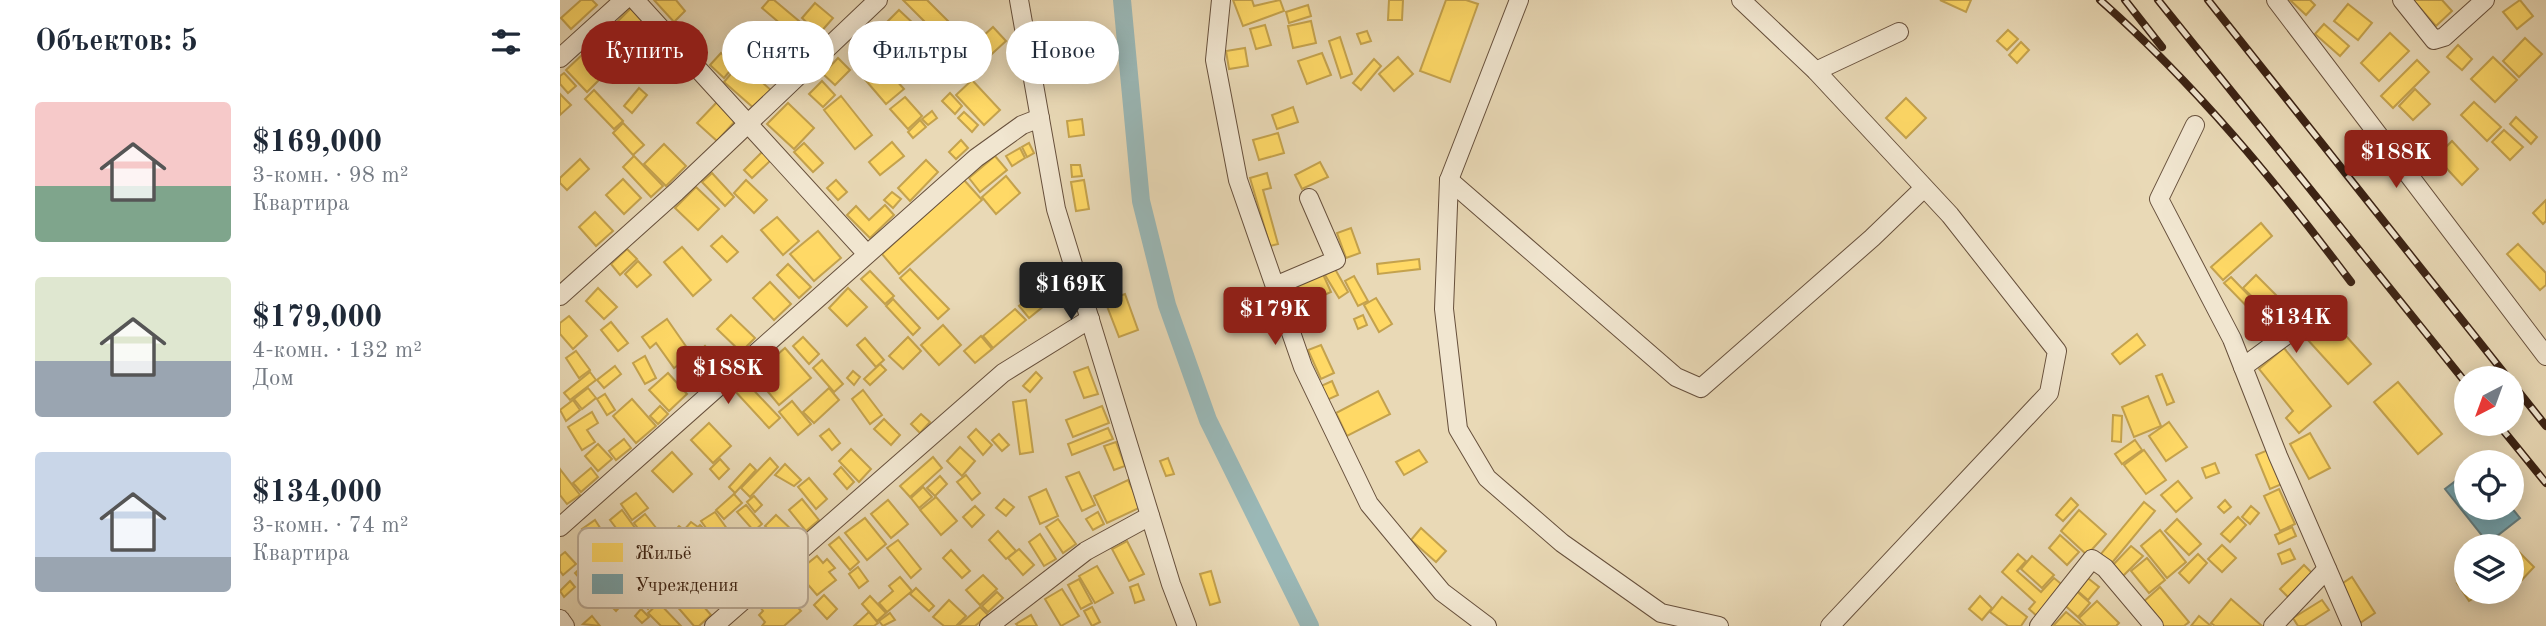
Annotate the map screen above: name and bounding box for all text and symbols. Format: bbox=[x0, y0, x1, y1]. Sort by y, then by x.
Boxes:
chip: Купить bbox=[581, 21, 708, 84]
chip: Снять bbox=[722, 21, 834, 84]
chip: Фильтры bbox=[848, 21, 992, 84]
chip: Новое bbox=[1006, 21, 1119, 84]
icon: filters bbox=[487, 23, 525, 61]
text: Объектов: 5 bbox=[35, 27, 198, 57]
text: $169,000 bbox=[252, 128, 382, 158]
icon: home bbox=[91, 130, 175, 214]
pin: $188K bbox=[2347, 130, 2445, 190]
text: $188K bbox=[2360, 141, 2432, 164]
text: 3-комн. · 98 m² bbox=[252, 164, 409, 187]
text: Квартира bbox=[252, 192, 350, 215]
pin: $169K bbox=[1022, 262, 1120, 322]
text: $169K bbox=[1035, 273, 1107, 296]
pin: $179K bbox=[1226, 288, 1324, 347]
pin: $134K bbox=[2247, 296, 2345, 355]
text: $179K bbox=[1239, 298, 1311, 321]
text: $179,000 bbox=[252, 303, 382, 333]
icon: home bbox=[91, 305, 175, 389]
text: $134K bbox=[2260, 306, 2332, 329]
text: 4-комн. · 132 m² bbox=[252, 339, 422, 362]
pin: $188K bbox=[679, 346, 777, 406]
text: $188K bbox=[692, 357, 764, 380]
north arrow bbox=[2454, 366, 2524, 436]
map controls bbox=[2454, 366, 2524, 604]
text: Дом bbox=[252, 367, 294, 390]
button: locate bbox=[2454, 450, 2524, 520]
text: $134,000 bbox=[252, 478, 382, 508]
icon: home bbox=[91, 480, 175, 564]
text: 3-комн. · 74 m² bbox=[252, 514, 409, 537]
legend bbox=[578, 528, 808, 608]
button: layers bbox=[2454, 534, 2524, 604]
text: Квартира bbox=[252, 542, 350, 565]
text: Жильё bbox=[635, 545, 692, 564]
text: Учреждения bbox=[635, 577, 738, 596]

